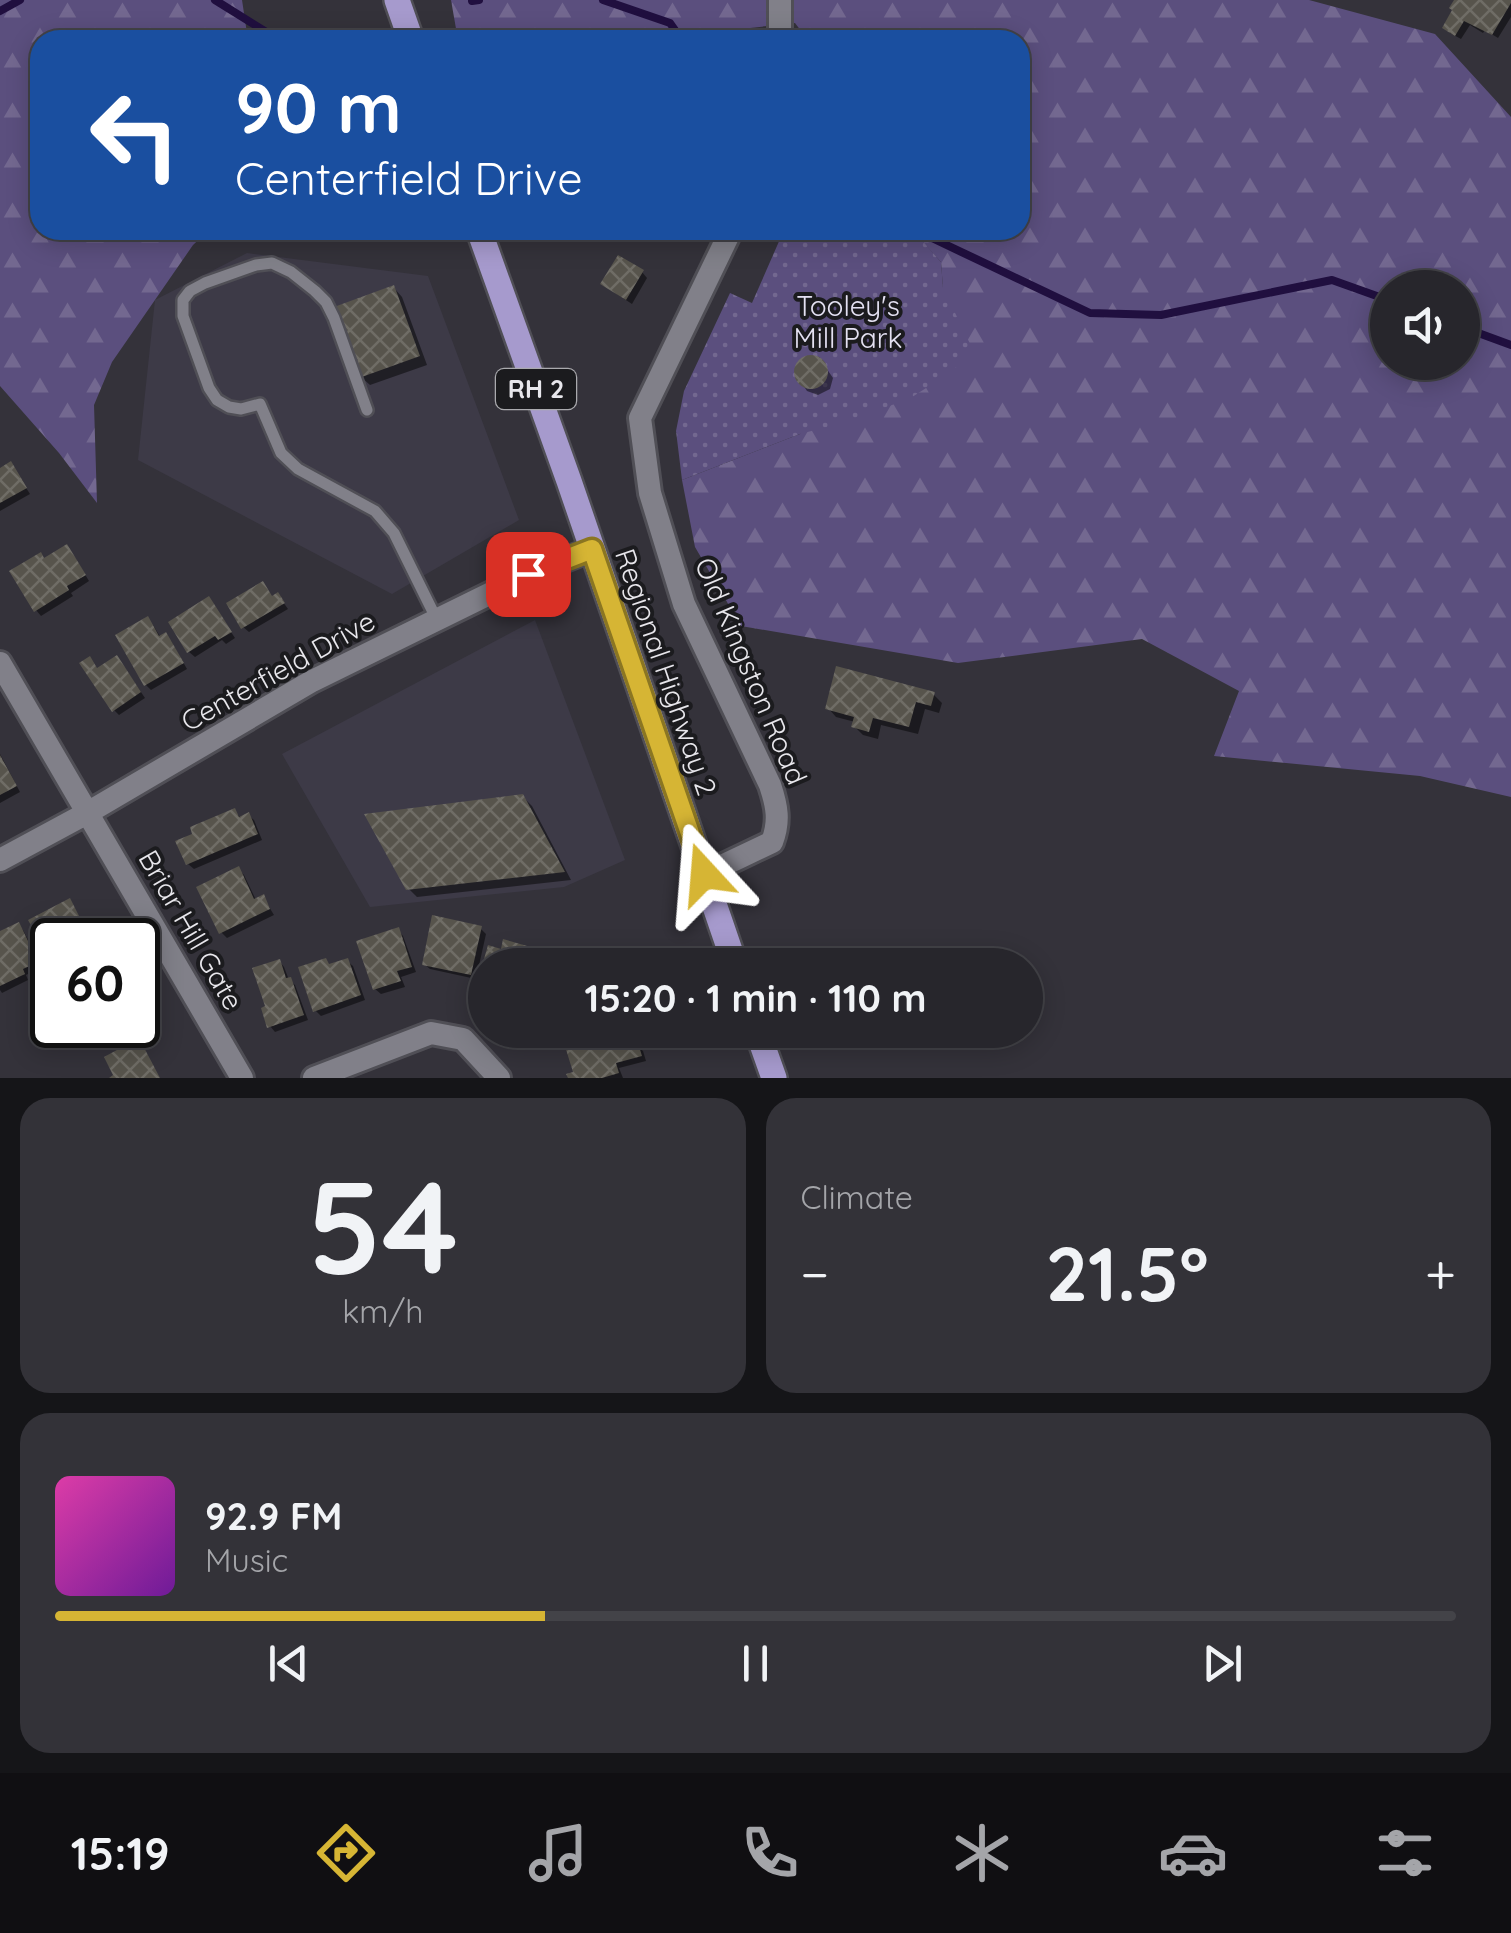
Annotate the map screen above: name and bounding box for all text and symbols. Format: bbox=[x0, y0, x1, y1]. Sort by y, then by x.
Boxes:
text: 90 m bbox=[235, 63, 402, 151]
icon: left bbox=[70, 70, 200, 200]
text: Centerfield Drive bbox=[235, 150, 583, 206]
map controls bbox=[1370, 270, 1480, 380]
button: sound bbox=[1370, 270, 1480, 380]
park label: Tooley's Mill Park bbox=[794, 288, 902, 355]
road number: RH 2 bbox=[496, 369, 576, 409]
pin bbox=[486, 532, 571, 617]
street label: Regional Highway 2 bbox=[608, 544, 725, 800]
icon: arrive bbox=[501, 547, 556, 602]
street label: Old Kingston Road bbox=[688, 552, 815, 790]
street label: Centerfield Drive bbox=[175, 603, 381, 738]
position arrow bbox=[652, 822, 756, 926]
street label: Briar Hill Gate bbox=[132, 843, 251, 1016]
speed limit sign: 60 bbox=[30, 918, 160, 1048]
text: 15:20 · 1 min · 110 m bbox=[584, 974, 927, 1022]
text: 54 bbox=[307, 1144, 458, 1307]
text: Climate bbox=[801, 1177, 913, 1217]
text: 21.5° bbox=[1045, 1226, 1209, 1320]
text: − bbox=[801, 1239, 829, 1308]
text: + bbox=[1425, 1239, 1456, 1308]
text: km/h bbox=[342, 1291, 423, 1331]
text: 92.9 FM bbox=[205, 1492, 342, 1540]
text: Music bbox=[205, 1540, 288, 1580]
icon: previous bbox=[261, 1636, 316, 1691]
icon: pause bbox=[728, 1636, 783, 1691]
icon: next bbox=[1195, 1636, 1250, 1691]
icon: directions bbox=[311, 1818, 381, 1888]
icon: music bbox=[523, 1818, 593, 1888]
icon: phone bbox=[735, 1818, 805, 1888]
icon: climate bbox=[947, 1818, 1017, 1888]
icon: car bbox=[1158, 1818, 1228, 1888]
icon: filters bbox=[1370, 1818, 1440, 1888]
text: 15:19 bbox=[71, 1825, 170, 1881]

